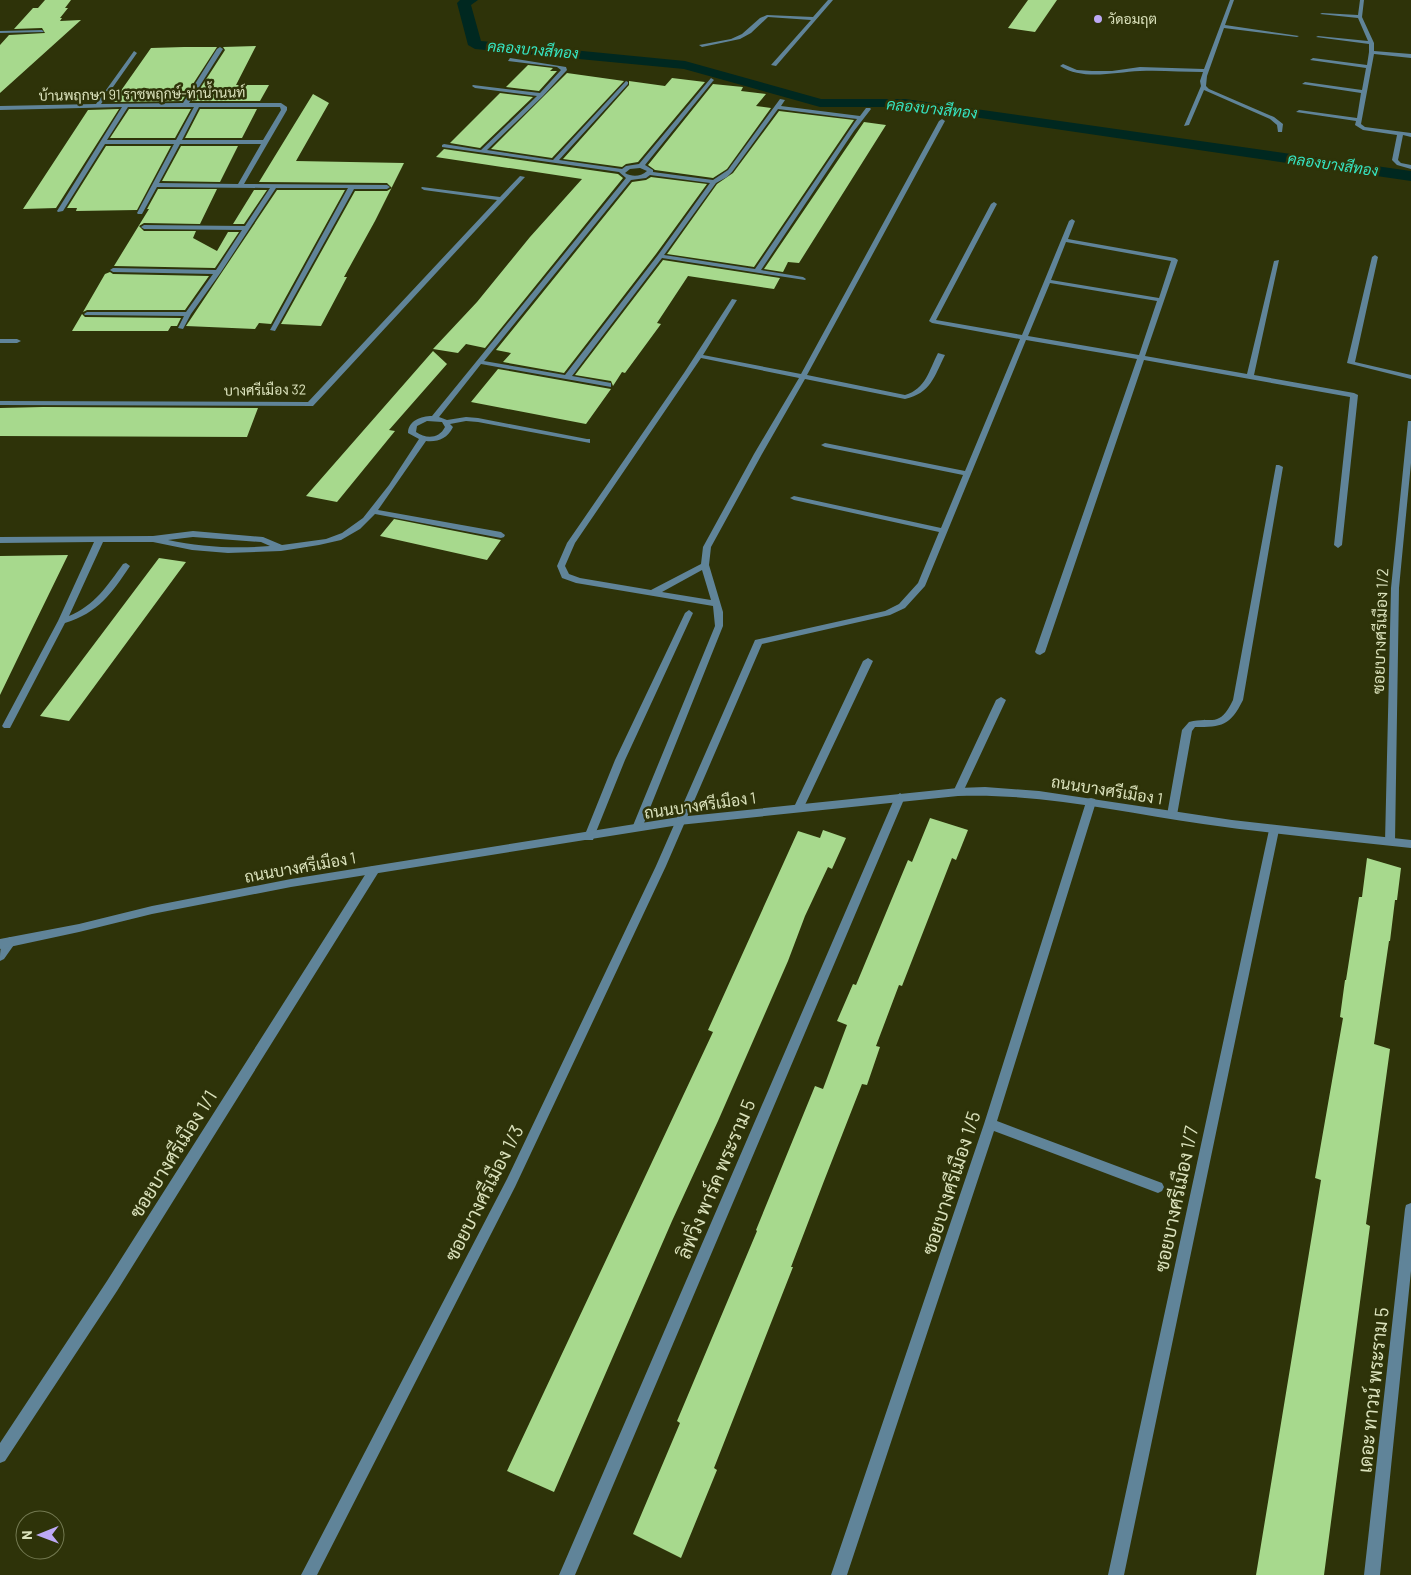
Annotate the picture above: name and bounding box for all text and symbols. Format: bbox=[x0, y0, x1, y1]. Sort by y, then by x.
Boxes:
place label: วัดอมฤต bbox=[1108, 10, 1157, 28]
marker: วัดอมฤต bbox=[1092, 13, 1104, 25]
water label: คลองบางสีทอง bbox=[487, 36, 580, 62]
street label: บ้านพฤกษา 91 ราชพฤกษ์-ท่าน้ำนนท์ bbox=[38, 80, 246, 105]
water label: คลองบางสีทอง bbox=[886, 94, 979, 122]
water label: คลองบางสีทอง bbox=[1287, 149, 1380, 179]
street label: บางศรีเมือง 32 bbox=[224, 380, 306, 399]
street label: ซอยบางศรีเมือง 1/2 bbox=[1367, 567, 1391, 694]
street label: ถนนบางศรีเมือง 1 bbox=[1050, 770, 1164, 808]
street label: ถนนบางศรีเมือง 1 bbox=[643, 786, 757, 822]
street label: ถนนบางศรีเมือง 1 bbox=[243, 846, 357, 886]
street label: ซอยบางศรีเมือง 1/1 bbox=[124, 1086, 221, 1222]
street label: ลิฟวิ่ง พาร์ค พระราม 5 bbox=[668, 1094, 760, 1262]
street label: ซอยบางศรีเมือง 1/5 bbox=[916, 1108, 985, 1258]
street label: ซอยบางศรีเมือง 1/3 bbox=[439, 1121, 528, 1265]
street label: ซอยบางศรีเมือง 1/7 bbox=[1149, 1124, 1202, 1274]
street label: เดอะ ทาวน์ พระราม 5 bbox=[1352, 1306, 1393, 1474]
north arrow bbox=[15, 1510, 65, 1560]
text: N bbox=[18, 1530, 35, 1540]

